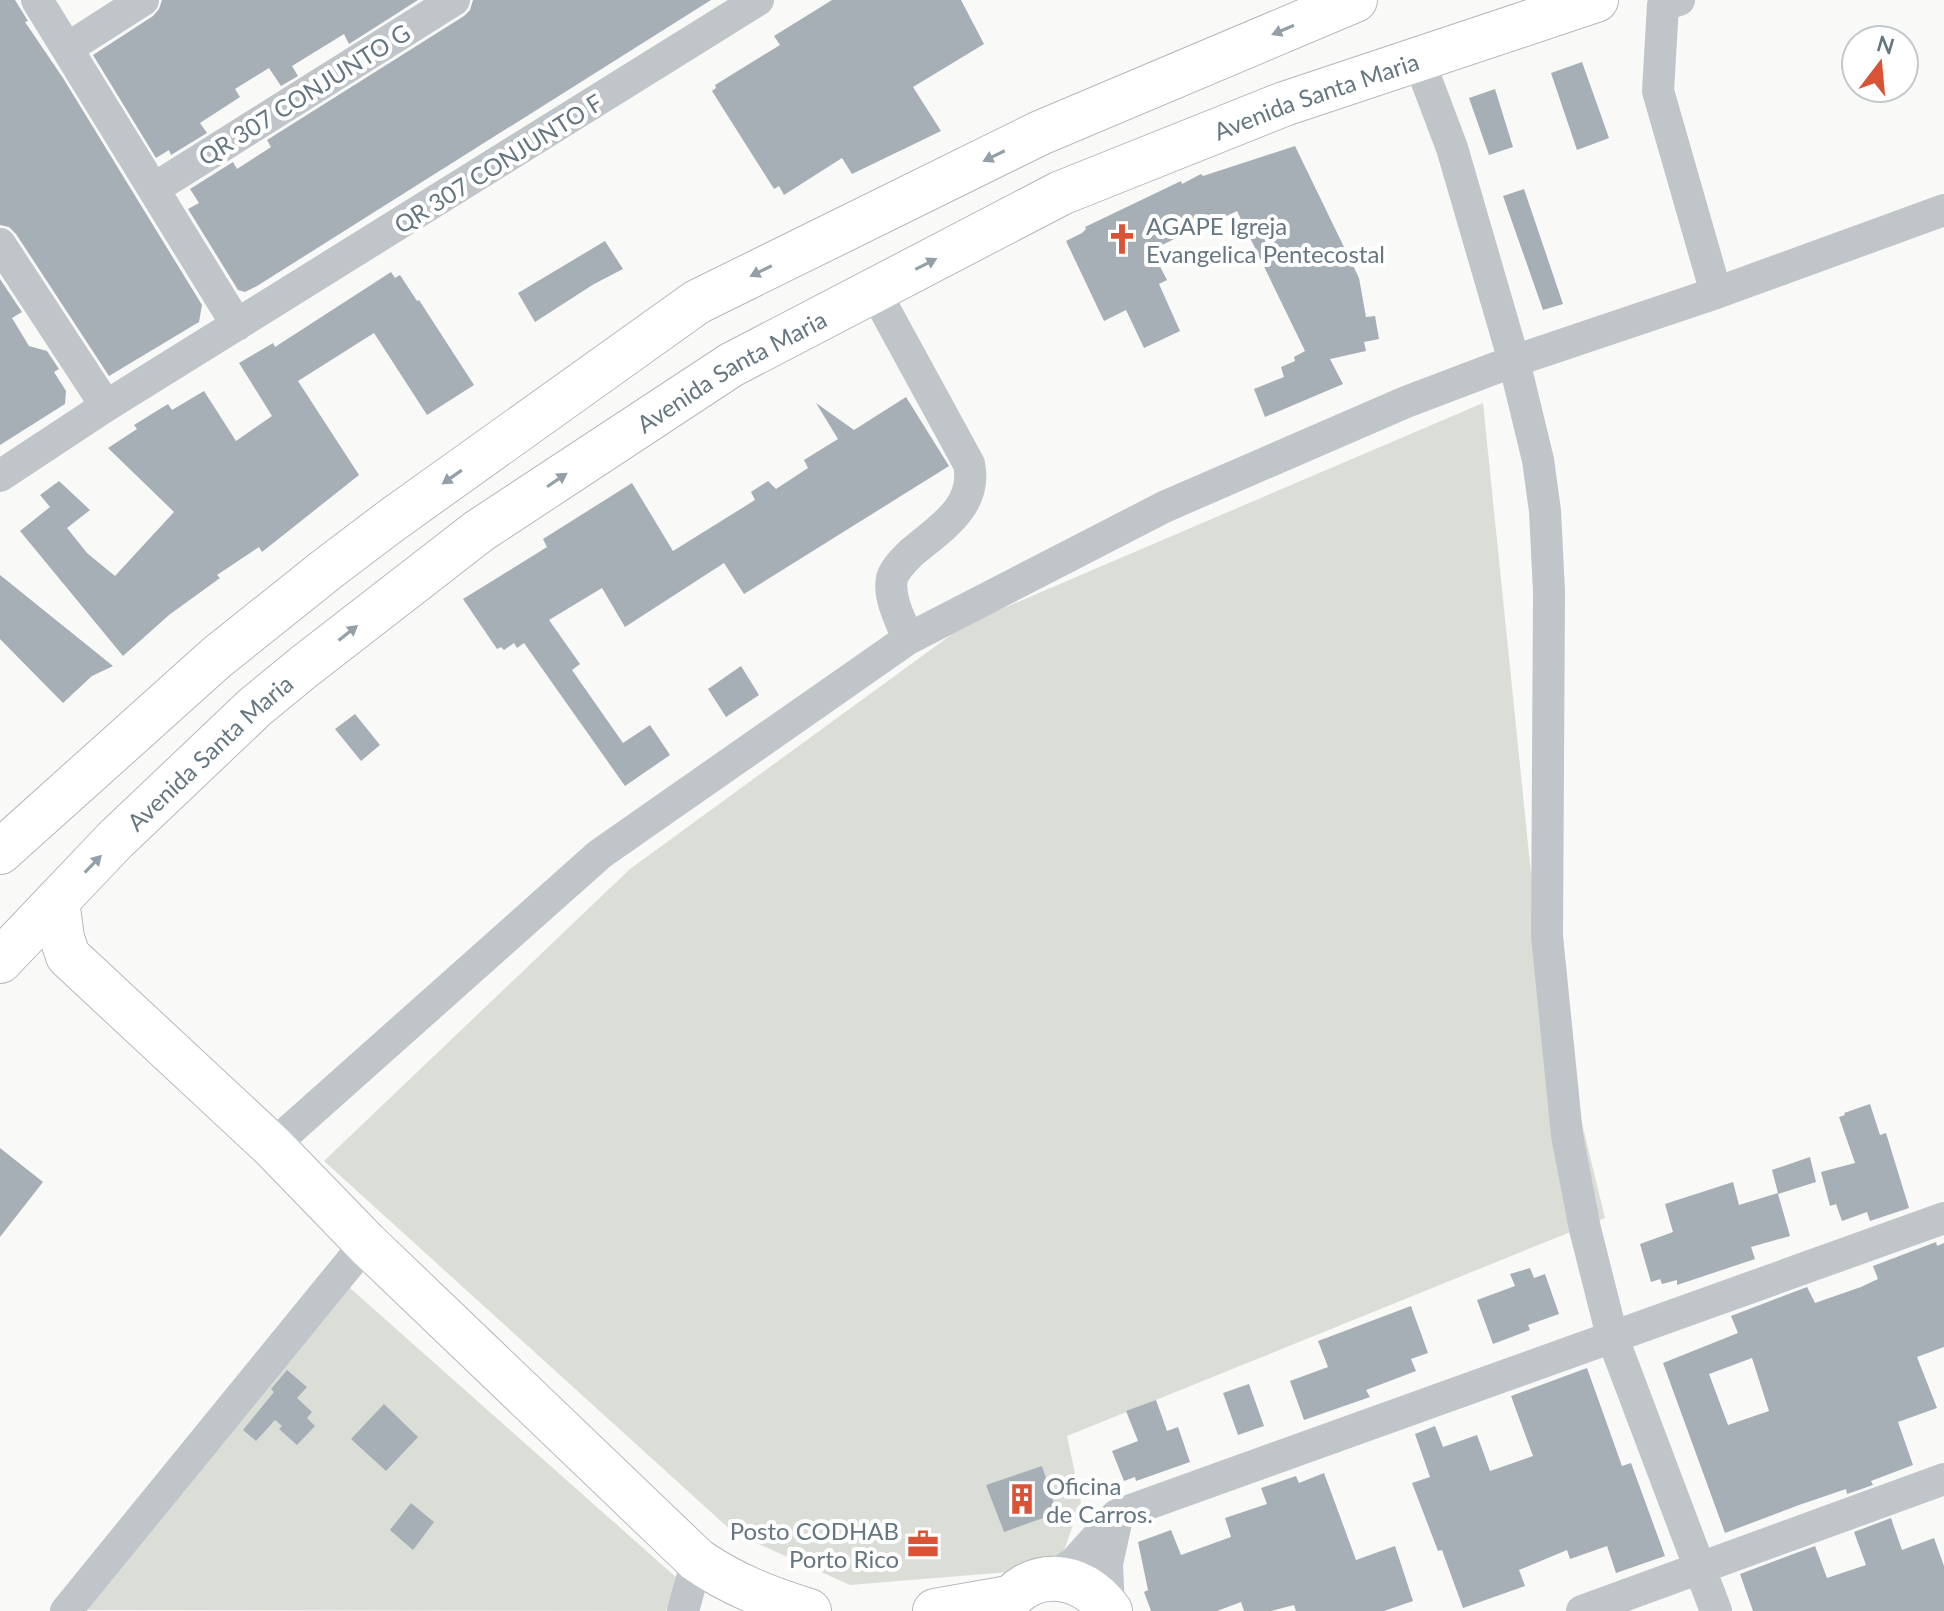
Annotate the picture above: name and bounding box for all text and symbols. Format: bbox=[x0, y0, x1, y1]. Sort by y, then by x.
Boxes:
street label: QR 307 CONJUNTO G bbox=[193, 17, 415, 171]
one-way arrow bbox=[1272, 24, 1295, 37]
north arrow bbox=[1840, 24, 1920, 104]
text: N bbox=[1874, 29, 1898, 60]
street label: Avenida Santa Maria bbox=[1209, 46, 1422, 145]
street label: QR 307 CONJUNTO F bbox=[389, 87, 607, 239]
one-way arrow bbox=[982, 149, 1005, 163]
place label: AGAPE Igreja Evangelica Pentecostal bbox=[1146, 211, 1385, 268]
church icon: AGAPE Igreja Evangelica Pentecostal bbox=[1105, 222, 1139, 256]
one-way arrow bbox=[914, 257, 937, 270]
one-way arrow bbox=[749, 264, 772, 278]
street label: Avenida Santa Maria bbox=[631, 304, 831, 438]
one-way arrow bbox=[441, 469, 462, 484]
one-way arrow bbox=[546, 473, 568, 487]
one-way arrow bbox=[337, 626, 358, 642]
street label: Avenida Santa Maria bbox=[120, 668, 298, 836]
one-way arrow bbox=[83, 855, 101, 874]
place label: Oficina de Carros. bbox=[1046, 1471, 1153, 1528]
building icon: Oficina de Carros. bbox=[1005, 1482, 1039, 1516]
place label: Posto CODHAB Porto Rico bbox=[730, 1516, 899, 1573]
office icon: Posto CODHAB Porto Rico bbox=[906, 1527, 940, 1561]

